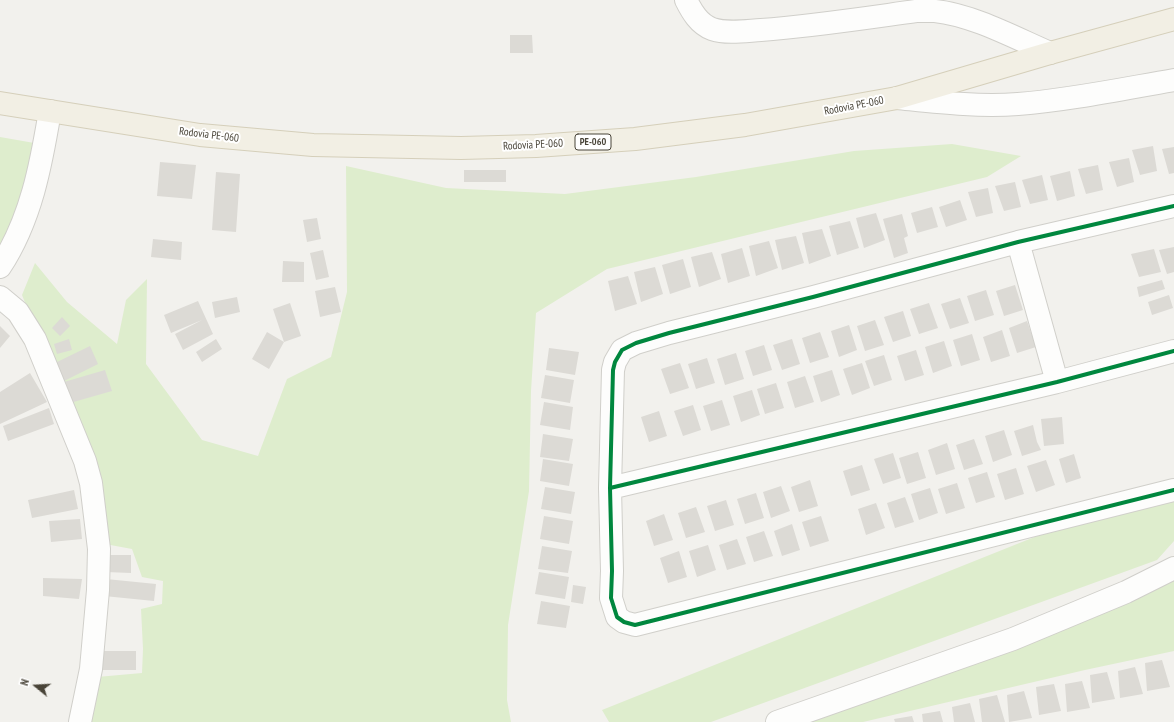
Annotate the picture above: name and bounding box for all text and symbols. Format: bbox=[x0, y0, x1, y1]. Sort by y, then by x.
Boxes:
street label: Rodovia PE-060 bbox=[823, 94, 885, 118]
street label: Rodovia PE-060 bbox=[178, 125, 240, 145]
road number: PE-060 bbox=[575, 134, 611, 150]
street label: Rodovia PE-060 bbox=[503, 137, 563, 153]
north arrow bbox=[16, 666, 56, 706]
text: N bbox=[17, 677, 32, 687]

